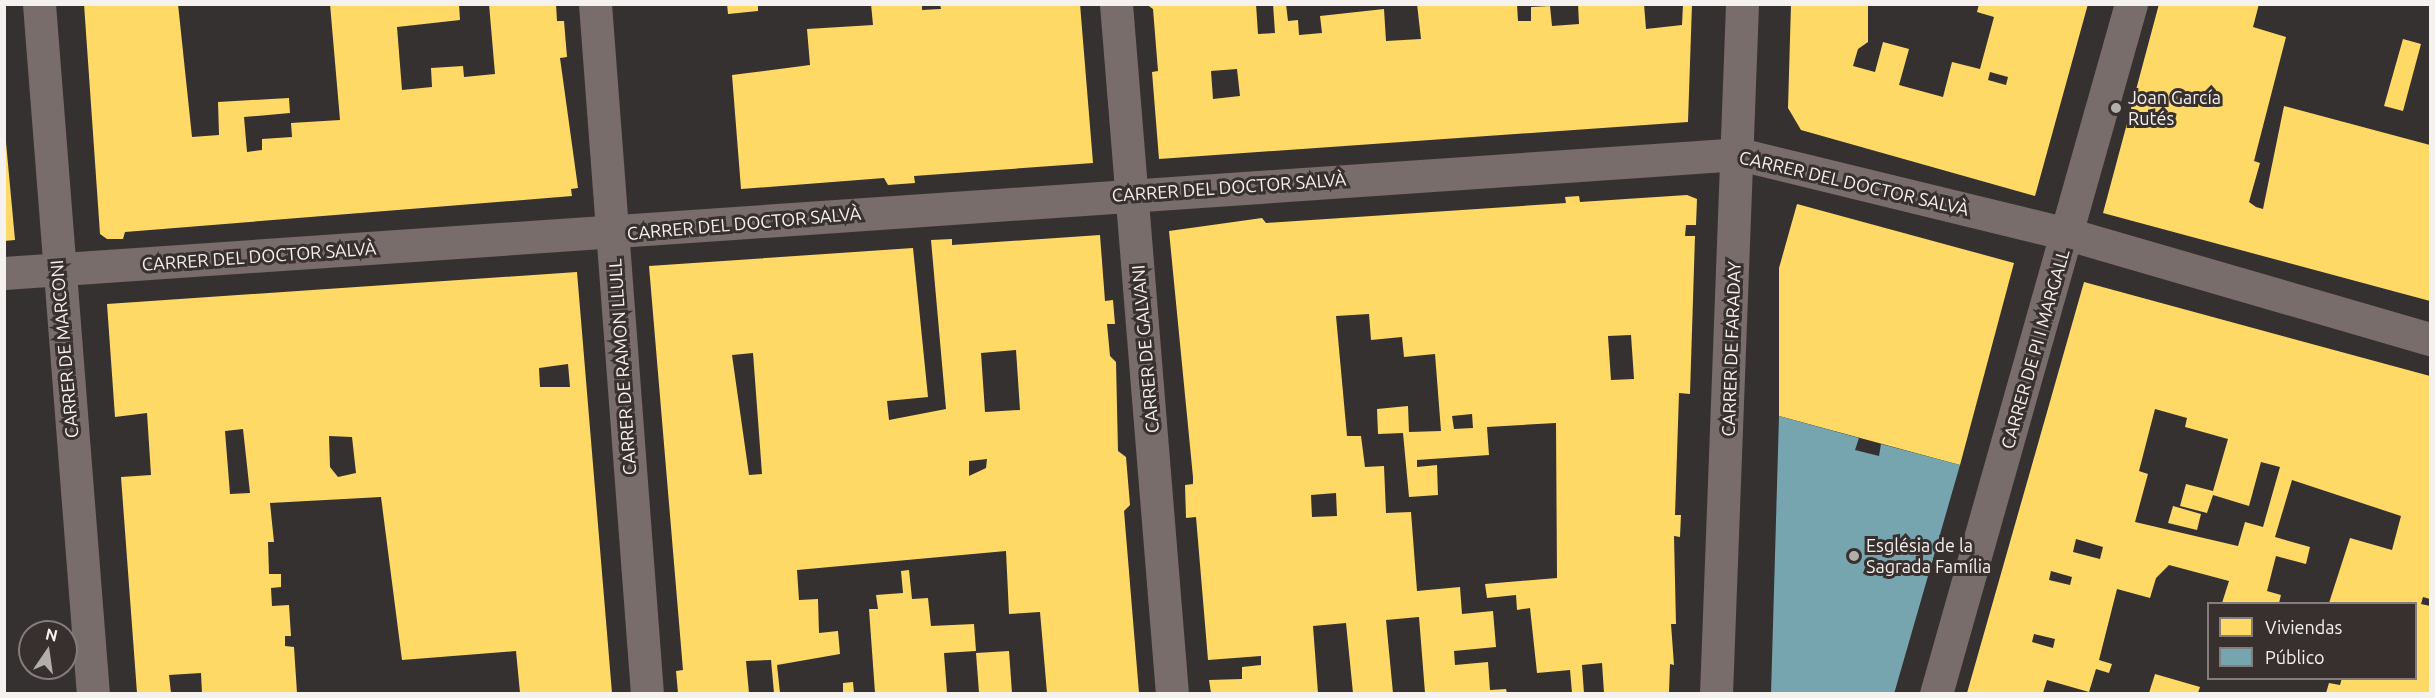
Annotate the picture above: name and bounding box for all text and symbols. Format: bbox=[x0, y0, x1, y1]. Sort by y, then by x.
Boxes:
place label: Joan García Rutés bbox=[2128, 87, 2221, 130]
marker: Joan García Rutés bbox=[2109, 101, 2123, 115]
street label: CARRER DEL DOCTOR SALVÀ bbox=[1737, 146, 1971, 220]
street label: CARRER DEL DOCTOR SALVÀ bbox=[1111, 168, 1347, 206]
street label: CARRER DEL DOCTOR SALVÀ bbox=[626, 202, 862, 244]
street label: CARRER DEL DOCTOR SALVÀ bbox=[141, 237, 377, 275]
street label: CARRER DE PI I MARGALL bbox=[1996, 247, 2074, 451]
street label: CARRER DE RAMON LLULL bbox=[604, 258, 640, 476]
street label: CARRER DE MARCONI bbox=[45, 259, 83, 439]
street label: CARRER DE FARADAY bbox=[1717, 261, 1745, 437]
street label: CARRER DE GALVANI bbox=[1127, 264, 1163, 434]
place label: Església de la Sagrada Família bbox=[1866, 535, 1991, 578]
marker: Església de la Sagrada Família bbox=[1847, 549, 1861, 563]
legend bbox=[2207, 602, 2417, 680]
text: Viviendas bbox=[2265, 617, 2342, 637]
north arrow bbox=[18, 620, 78, 680]
text: N bbox=[44, 624, 59, 645]
text: Público bbox=[2265, 647, 2325, 667]

